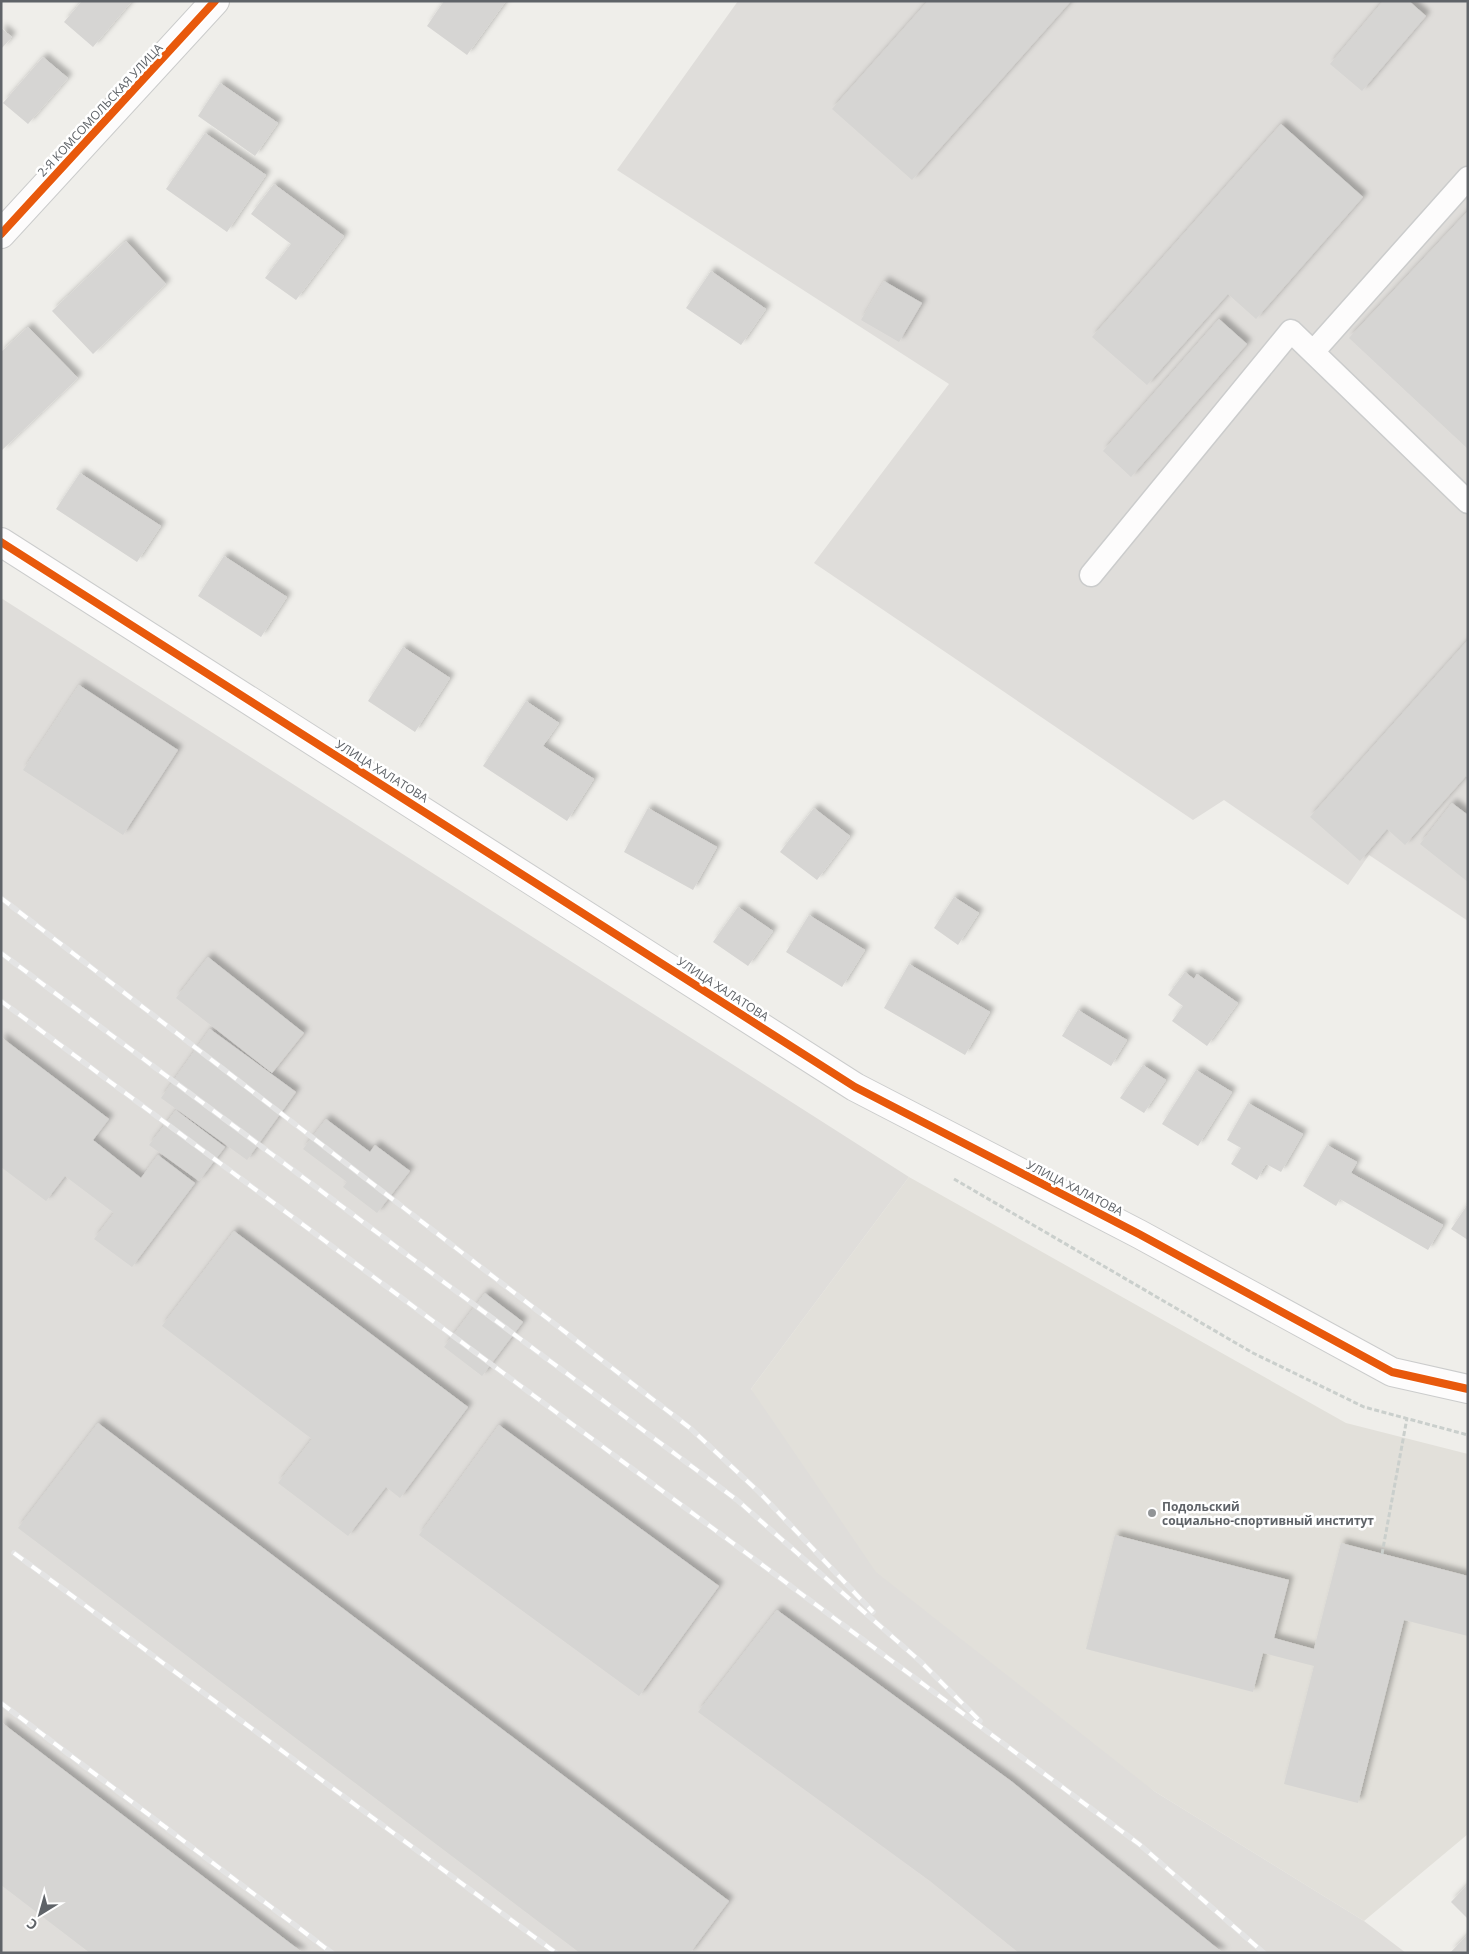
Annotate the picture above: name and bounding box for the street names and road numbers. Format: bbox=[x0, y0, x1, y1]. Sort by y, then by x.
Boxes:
street label: 2-Я КОМСОМОЛЬСКАЯ УЛИЦА bbox=[34, 39, 167, 180]
street label: УЛИЦА ХАЛАТОВА bbox=[332, 736, 432, 807]
street label: УЛИЦА ХАЛАТОВА bbox=[674, 953, 773, 1025]
street label: УЛИЦА ХАЛАТОВА bbox=[1024, 1156, 1127, 1220]

